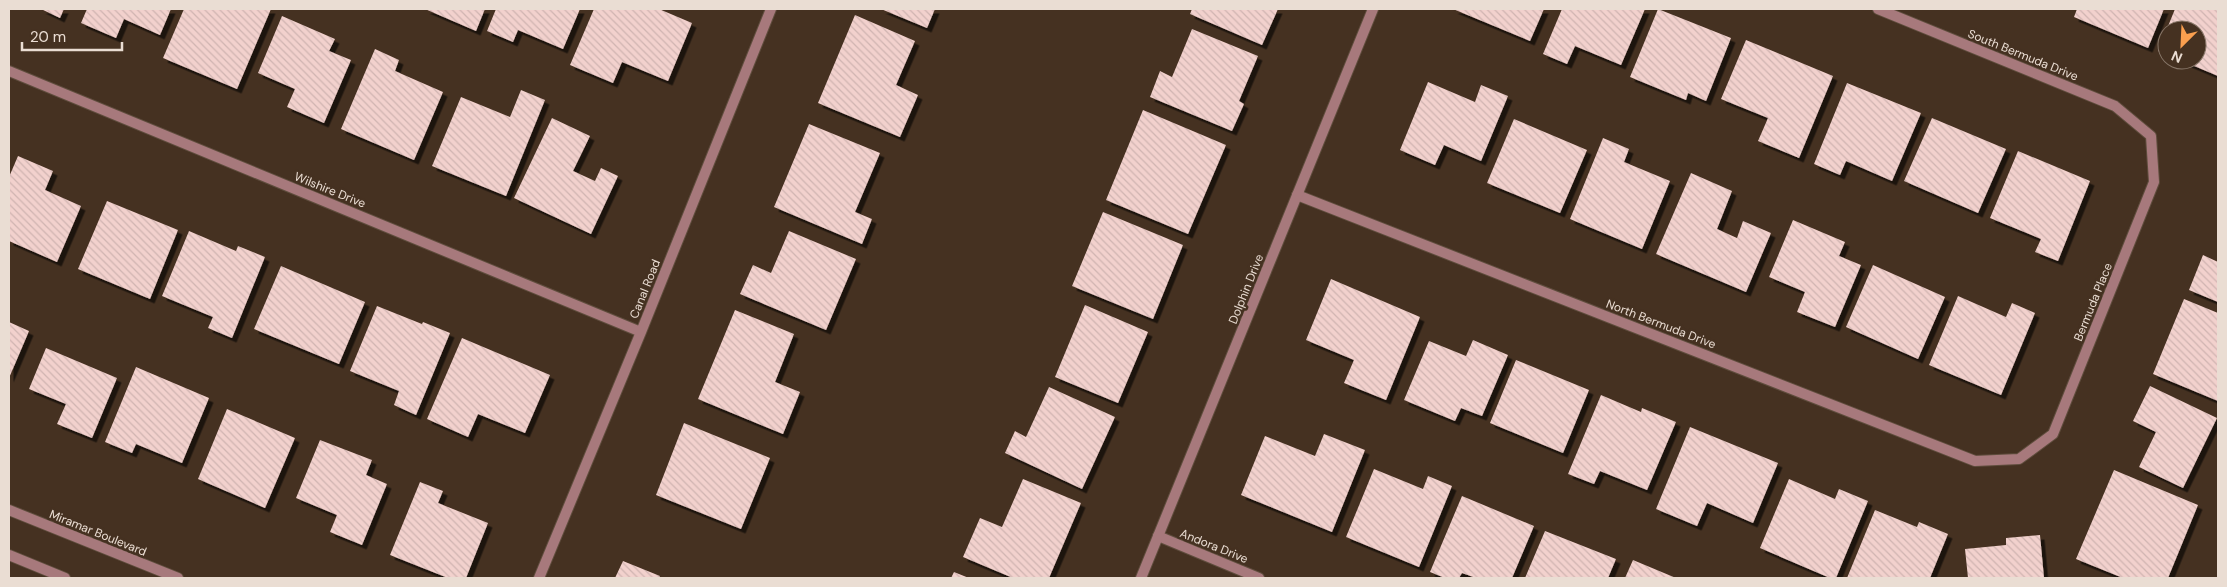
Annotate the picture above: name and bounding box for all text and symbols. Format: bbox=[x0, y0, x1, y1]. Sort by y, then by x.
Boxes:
scale bar bbox=[22, 20, 122, 52]
north arrow bbox=[2157, 20, 2207, 70]
street label: South Bermuda Drive bbox=[1966, 26, 2081, 84]
text: 20 m bbox=[30, 27, 66, 47]
text: N bbox=[2168, 47, 2185, 67]
street label: Wilshire Drive bbox=[292, 168, 368, 212]
street label: Dolphin Drive bbox=[1225, 252, 1267, 326]
street label: Canal Road bbox=[626, 257, 664, 321]
street label: Bermuda Place bbox=[2070, 260, 2116, 344]
street label: North Bermuda Drive bbox=[1604, 296, 1718, 352]
street label: Miramar Boulevard bbox=[47, 506, 149, 560]
street label: Andora Drive bbox=[1178, 525, 1251, 567]

